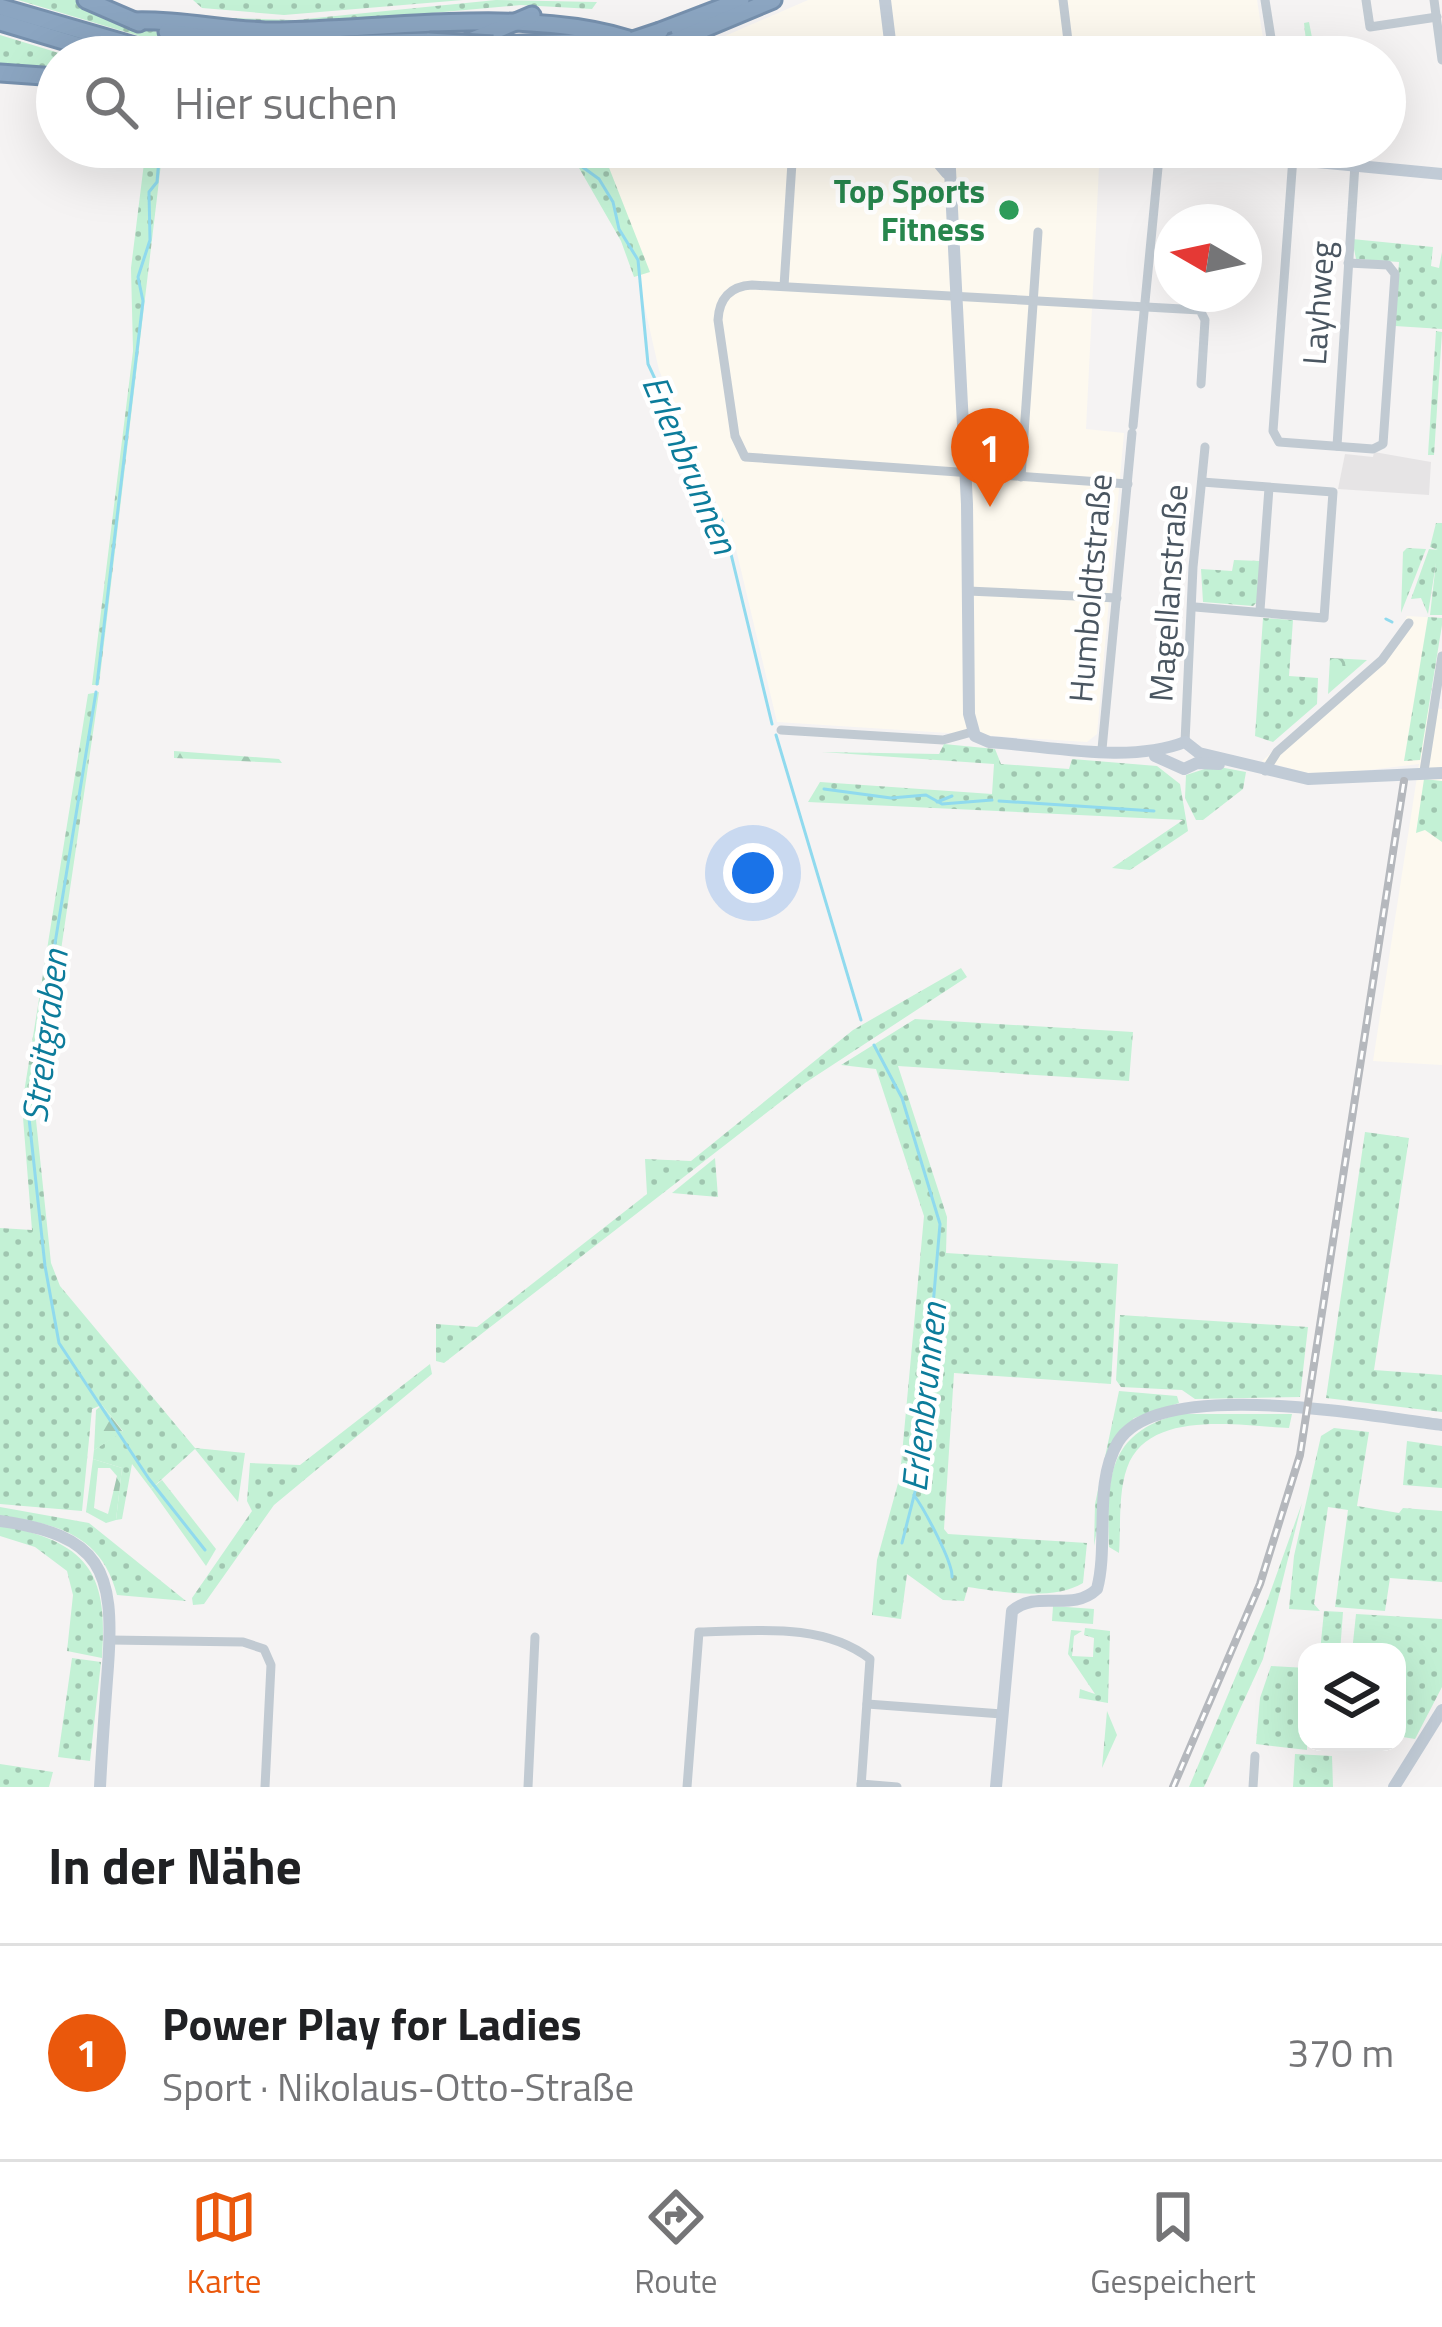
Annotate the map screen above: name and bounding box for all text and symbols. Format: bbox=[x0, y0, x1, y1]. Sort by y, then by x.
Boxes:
search box bbox=[36, 36, 1406, 168]
text: Hier suchen bbox=[174, 68, 398, 136]
icon: search bbox=[78, 69, 144, 135]
place label: Top Sports Fitness bbox=[834, 166, 985, 254]
marker: Top Sports Fitness bbox=[996, 197, 1022, 223]
north arrow bbox=[1154, 204, 1262, 312]
street label: Layhweg bbox=[1289, 239, 1347, 367]
water label: Erlenbrunnen bbox=[629, 366, 754, 563]
pin: 1 bbox=[951, 408, 1029, 507]
street label: Humboldtstraße bbox=[1055, 472, 1125, 704]
street label: Magellanstraße bbox=[1135, 483, 1201, 703]
your location bbox=[723, 843, 783, 903]
water label: Streitgraben bbox=[6, 945, 82, 1126]
water label: Erlenbrunnen bbox=[886, 1299, 960, 1494]
map controls bbox=[1298, 1643, 1406, 1751]
button: layers bbox=[1298, 1643, 1406, 1751]
text: In der Nähe bbox=[48, 1826, 302, 1904]
text: Power Play for Ladies bbox=[162, 1989, 582, 2057]
text: 1 bbox=[76, 2023, 98, 2082]
text: 370 m bbox=[1287, 2023, 1394, 2082]
text: Sport · Nikolaus-Otto-Straße bbox=[162, 2057, 634, 2116]
tab: Karte bbox=[186, 2184, 261, 2306]
tab: Route bbox=[634, 2184, 717, 2306]
tab: Gespeichert bbox=[1090, 2184, 1256, 2306]

